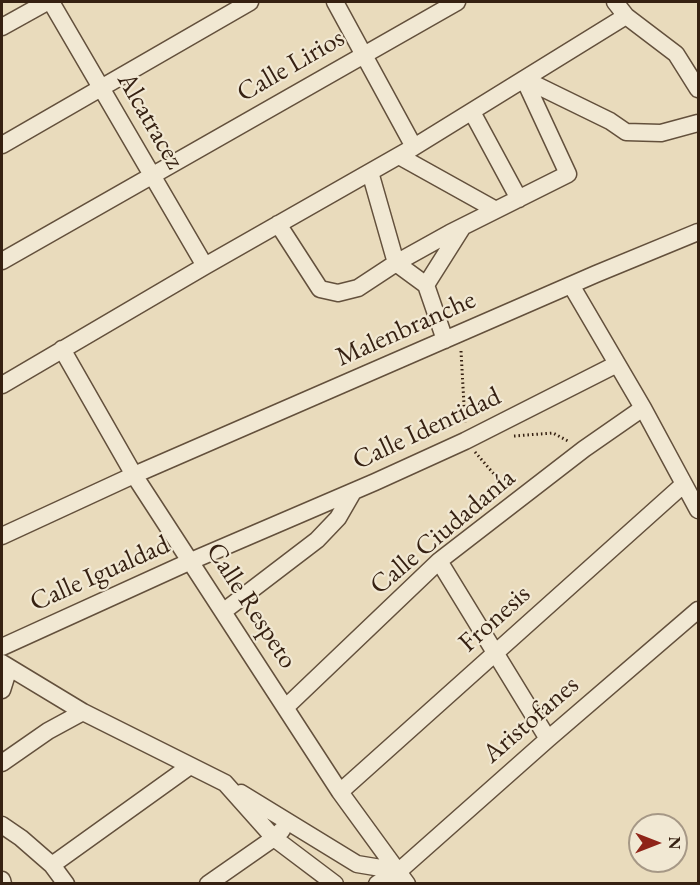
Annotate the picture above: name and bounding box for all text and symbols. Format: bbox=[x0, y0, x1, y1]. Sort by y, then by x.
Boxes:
street label: Calle Lirios bbox=[231, 22, 351, 110]
street label: Alcatracez bbox=[109, 67, 191, 175]
street label: Malenbranche bbox=[331, 284, 481, 374]
street label: Calle Identidad bbox=[348, 381, 506, 477]
street label: Calle Ciudadanía bbox=[364, 462, 522, 602]
street label: Calle Igualdad bbox=[25, 529, 175, 619]
street label: Calle Respeto bbox=[198, 537, 304, 675]
street label: Fronesis bbox=[453, 579, 537, 659]
street label: Aristofanes bbox=[476, 669, 586, 771]
north arrow bbox=[628, 813, 688, 873]
text: N bbox=[664, 837, 685, 849]

